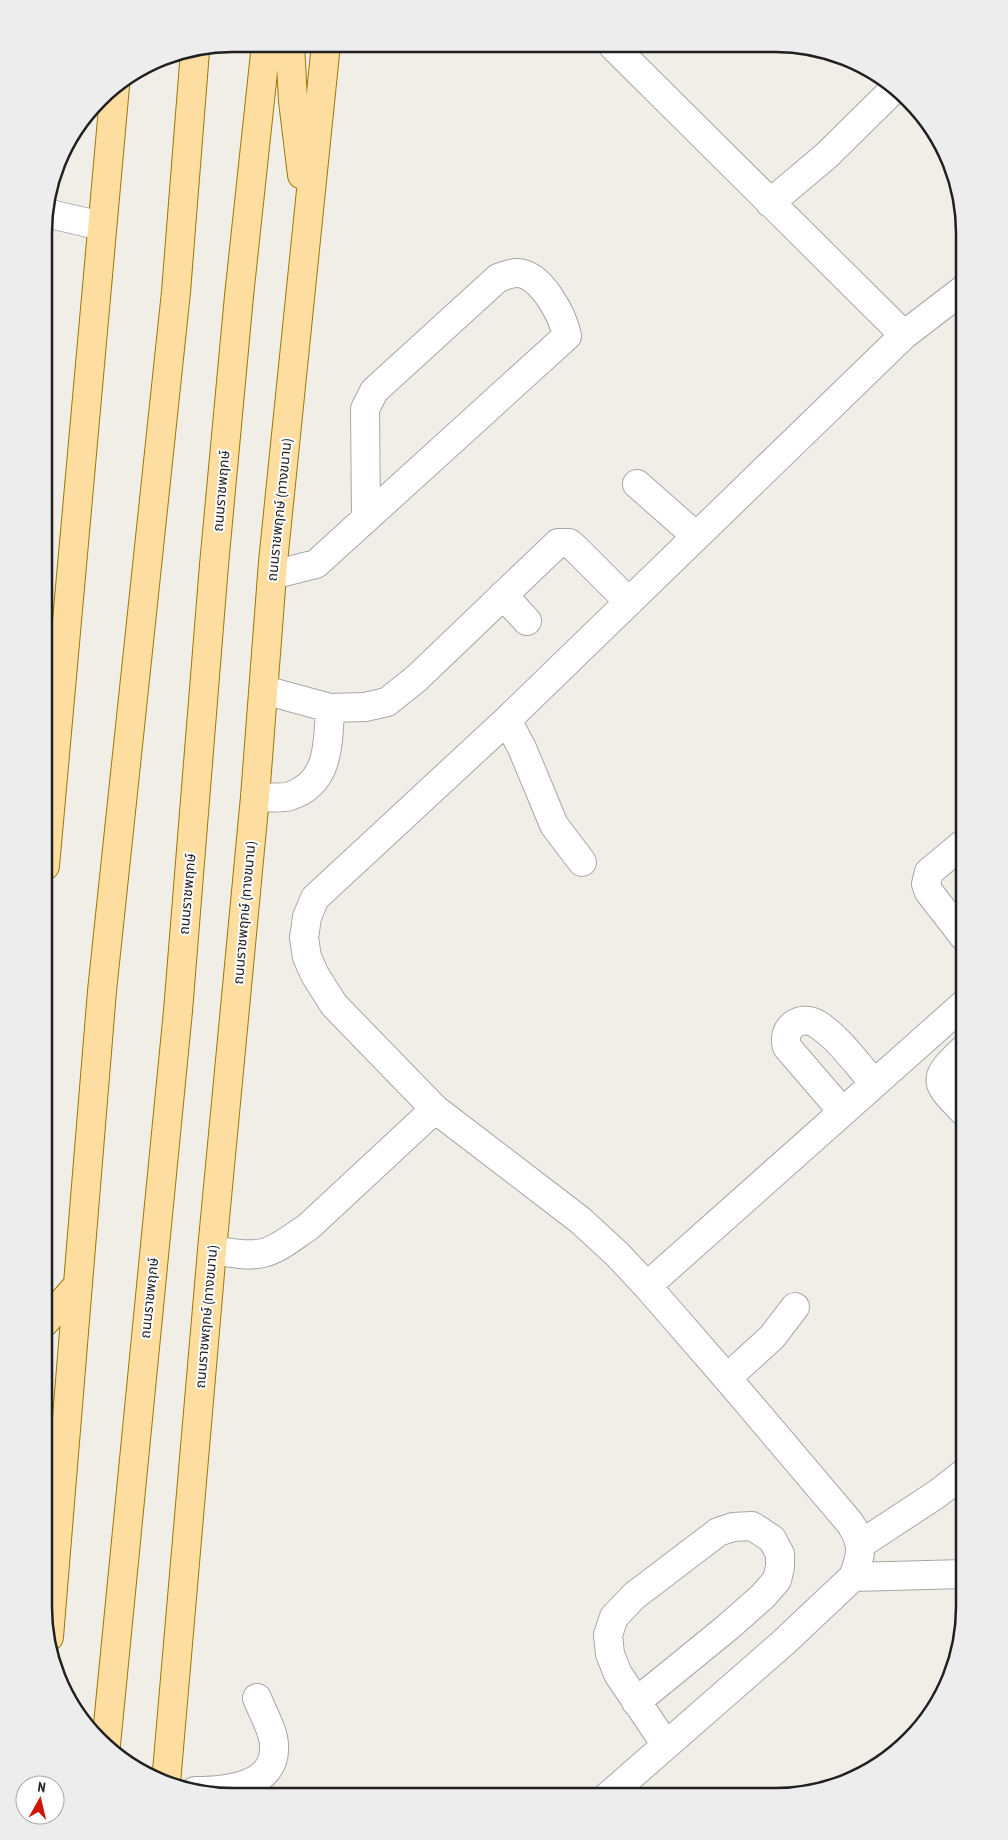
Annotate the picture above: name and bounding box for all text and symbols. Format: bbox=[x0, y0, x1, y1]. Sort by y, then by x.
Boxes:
street label: ถนนราชพฤกษ์ (ทางขนาน) bbox=[263, 437, 296, 582]
street label: ถนนราชพฤกษ์ bbox=[208, 450, 234, 532]
street label: ถนนราชพฤกษ์ (ทางขนาน) bbox=[229, 840, 259, 985]
street label: ถนนราชพฤกษ์ bbox=[174, 853, 200, 935]
street label: ถนนราชพฤกษ์ (ทางขนาน) bbox=[191, 1244, 221, 1389]
street label: ถนนราชพฤกษ์ bbox=[136, 1257, 162, 1339]
north arrow bbox=[15, 1775, 65, 1825]
text: N bbox=[37, 1778, 47, 1797]

